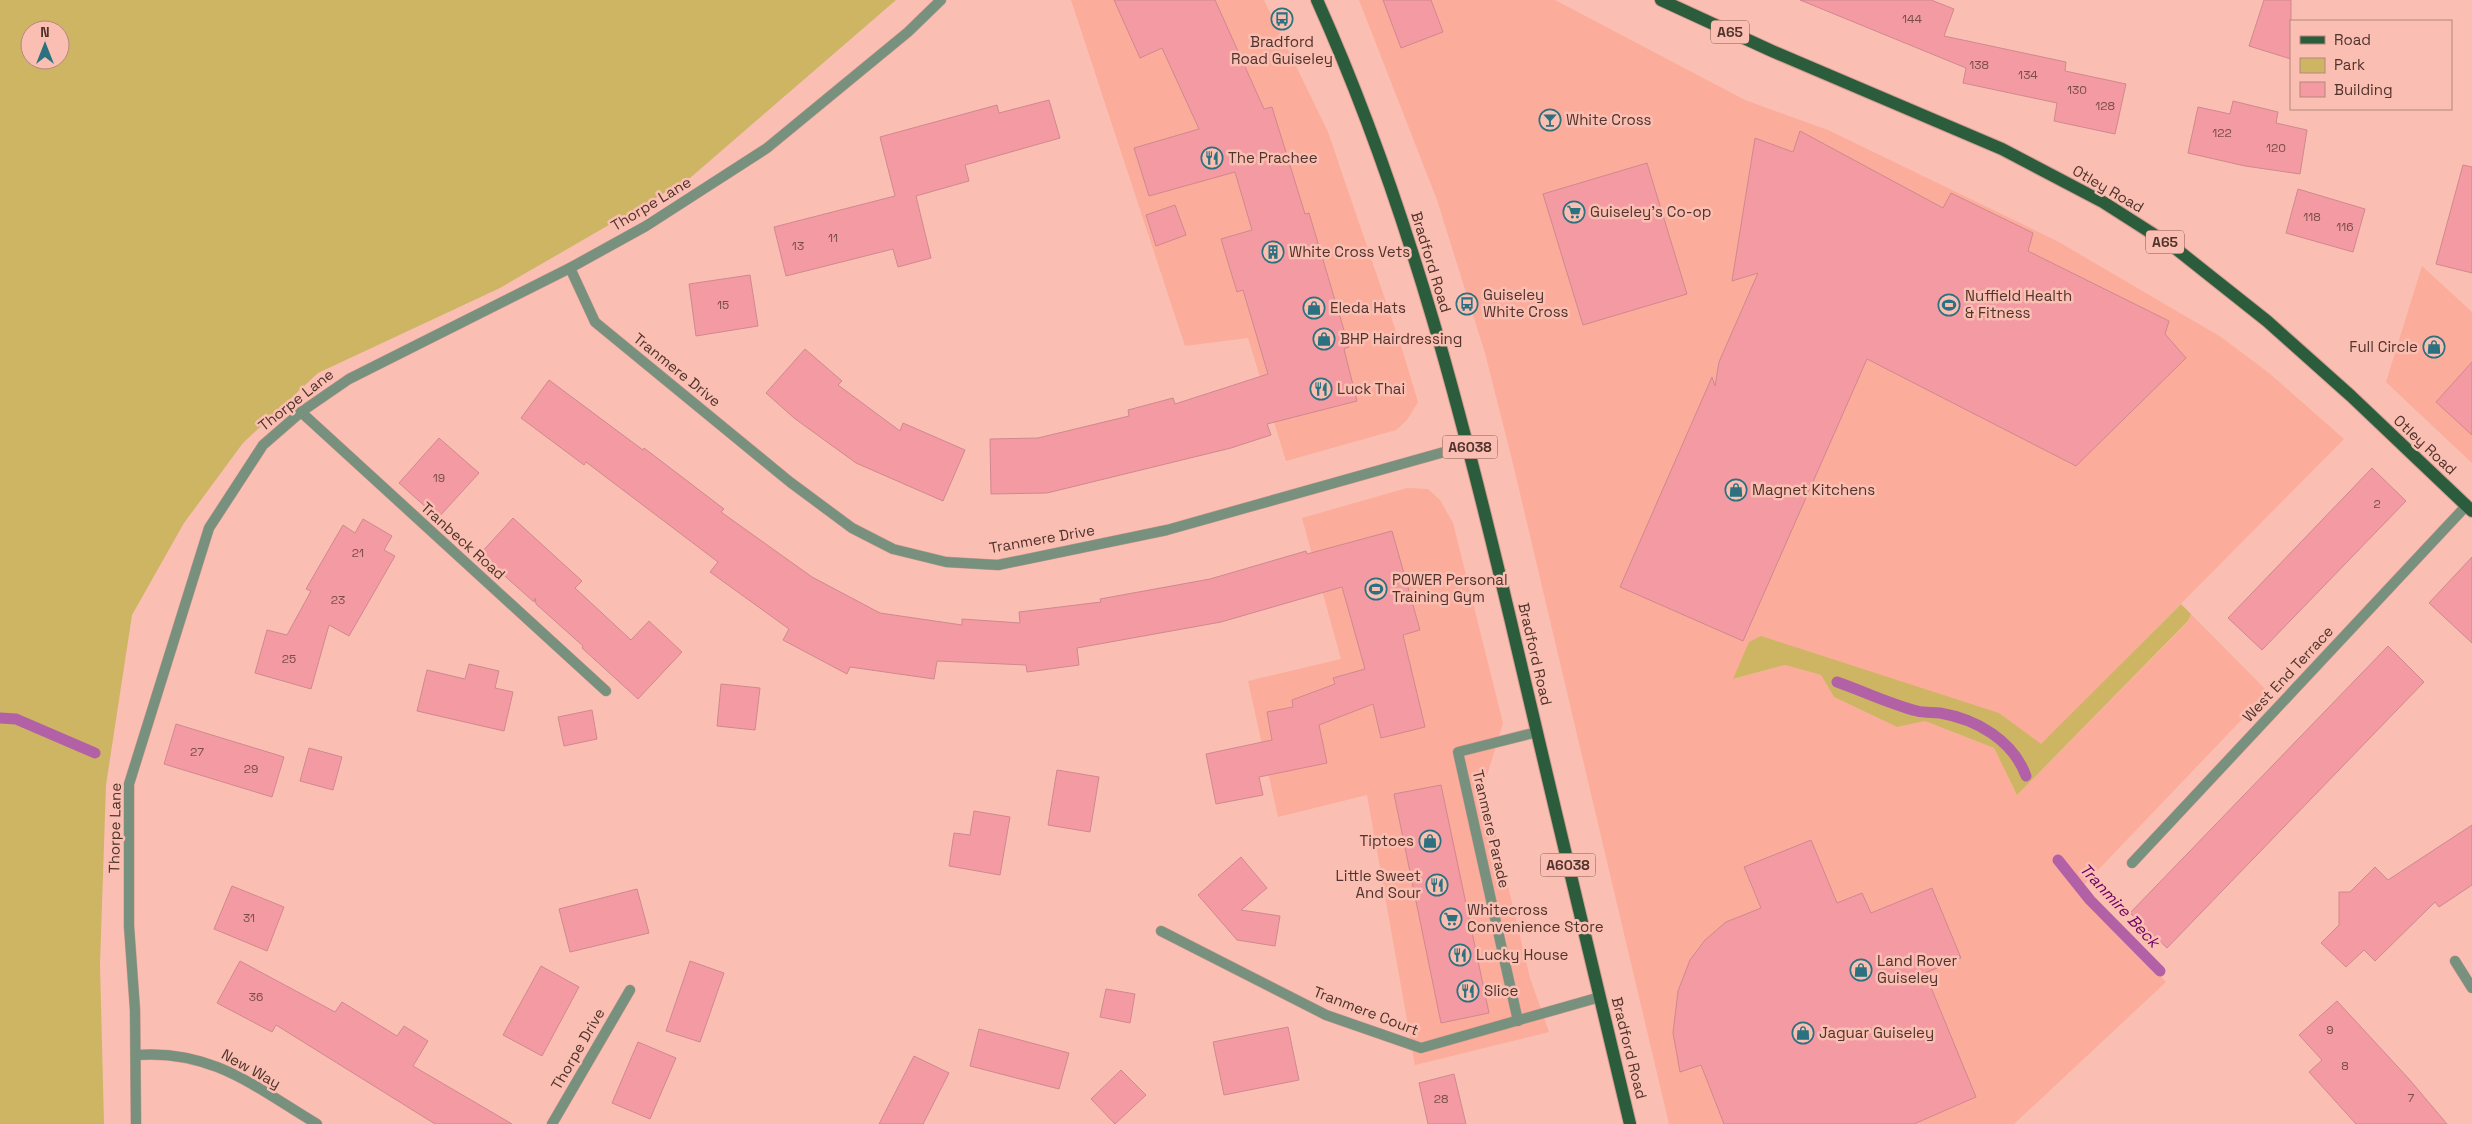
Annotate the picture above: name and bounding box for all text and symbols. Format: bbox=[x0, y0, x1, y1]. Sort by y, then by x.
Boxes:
bus stop icon: Bradford Road Guiseley bbox=[1270, 7, 1294, 31]
house number: 144 bbox=[1902, 11, 1923, 27]
north arrow bbox=[20, 20, 70, 70]
legend bbox=[2290, 20, 2452, 110]
road number: A65 bbox=[1711, 21, 1749, 44]
text: N bbox=[40, 23, 50, 41]
text: Road bbox=[2334, 30, 2371, 49]
place label: Bradford Road Guiseley bbox=[1231, 32, 1333, 68]
text: Park bbox=[2334, 55, 2365, 74]
house number: 138 bbox=[1969, 57, 1989, 73]
house number: 134 bbox=[2018, 67, 2038, 83]
text: Building bbox=[2334, 80, 2393, 99]
house number: 130 bbox=[2067, 82, 2087, 98]
house number: 128 bbox=[2095, 98, 2115, 114]
bar icon: White Cross bbox=[1538, 108, 1562, 132]
place label: White Cross bbox=[1566, 110, 1652, 129]
house number: 122 bbox=[2212, 125, 2232, 141]
house number: 120 bbox=[2266, 140, 2286, 156]
restaurant icon: The Prachee bbox=[1200, 146, 1224, 170]
place label: The Prachee bbox=[1228, 148, 1318, 167]
street label: Otley Road bbox=[2069, 161, 2147, 217]
street label: Thorpe Lane bbox=[607, 172, 694, 235]
supermarket icon: Guiseley's Co-op bbox=[1562, 200, 1586, 224]
place label: Guiseley's Co-op bbox=[1590, 202, 1711, 221]
street label: Bradford Road bbox=[1407, 209, 1456, 315]
house number: 118 bbox=[2303, 209, 2321, 225]
house number: 116 bbox=[2336, 219, 2354, 235]
house number: 11 bbox=[828, 230, 838, 246]
road number: A65 bbox=[2146, 230, 2184, 253]
house number: 13 bbox=[792, 238, 804, 254]
building icon: White Cross Vets bbox=[1261, 240, 1285, 264]
place label: White Cross Vets bbox=[1289, 242, 1410, 261]
place label: Guiseley White Cross bbox=[1483, 285, 1569, 321]
place label: Nuffield Health & Fitness bbox=[1965, 286, 2072, 322]
bus stop icon: Guiseley White Cross bbox=[1455, 292, 1479, 316]
sports icon: Nuffield Health & Fitness bbox=[1937, 293, 1961, 317]
shop icon: Eleda Hats bbox=[1302, 296, 1326, 320]
house number: 15 bbox=[717, 297, 729, 313]
place label: Eleda Hats bbox=[1330, 298, 1406, 317]
shop icon: BHP Hairdressing bbox=[1312, 327, 1336, 351]
street label: Tranmere Drive bbox=[630, 329, 725, 411]
place label: BHP Hairdressing bbox=[1340, 329, 1462, 348]
shop icon: Full Circle bbox=[2422, 335, 2446, 359]
place label: Full Circle bbox=[2349, 337, 2418, 356]
street label: Thorpe Lane bbox=[254, 364, 337, 435]
restaurant icon: Luck Thai bbox=[1309, 377, 1333, 401]
place label: Luck Thai bbox=[1337, 379, 1405, 398]
street label: Otley Road bbox=[2390, 411, 2461, 479]
road number: A6038 bbox=[1442, 436, 1498, 458]
house number: 19 bbox=[433, 470, 445, 486]
shop icon: Magnet Kitchens bbox=[1724, 478, 1748, 502]
place label: Magnet Kitchens bbox=[1752, 480, 1875, 499]
house number: 2 bbox=[2373, 496, 2381, 512]
street label: Tranbeck Road bbox=[417, 498, 510, 584]
street label: Tranmere Drive bbox=[988, 520, 1096, 557]
house number: 21 bbox=[352, 545, 364, 561]
place label: POWER Personal Training Gym bbox=[1392, 570, 1508, 606]
sports icon: POWER Personal Training Gym bbox=[1364, 577, 1388, 601]
house number: 23 bbox=[331, 592, 345, 608]
street label: Bradford Road bbox=[1514, 601, 1557, 707]
street label: West End Terrace bbox=[2238, 622, 2337, 726]
house number: 25 bbox=[282, 651, 296, 667]
house number: 27 bbox=[190, 744, 204, 760]
house number: 29 bbox=[244, 761, 258, 777]
street label: Tranmere Parade bbox=[1469, 768, 1514, 890]
street label: Thorpe Lane bbox=[104, 783, 125, 873]
shop icon: Tiptoes bbox=[1418, 829, 1442, 853]
place label: Tiptoes bbox=[1360, 831, 1414, 850]
road number: A6038 bbox=[1540, 854, 1596, 876]
water label: Tranmire Beck bbox=[2075, 859, 2166, 954]
place label: Little Sweet And Sour bbox=[1336, 866, 1421, 902]
restaurant icon: Little Sweet And Sour bbox=[1425, 873, 1449, 897]
place label: Whitecross Convenience Store bbox=[1467, 900, 1604, 936]
supermarket icon: Whitecross Convenience Store bbox=[1439, 907, 1463, 931]
house number: 31 bbox=[243, 910, 255, 926]
restaurant icon: Lucky House bbox=[1448, 943, 1472, 967]
place label: Lucky House bbox=[1476, 945, 1569, 964]
place label: Land Rover Guiseley bbox=[1877, 951, 1958, 987]
shop icon: Land Rover Guiseley bbox=[1849, 958, 1873, 982]
restaurant icon: Slice bbox=[1456, 979, 1480, 1003]
place label: Slice bbox=[1484, 981, 1519, 1000]
street label: Tranmere Court bbox=[1311, 982, 1422, 1039]
house number: 36 bbox=[249, 989, 263, 1005]
street label: Bradford Road bbox=[1608, 995, 1651, 1101]
street label: Thorpe Drive bbox=[547, 1004, 609, 1093]
shop icon: Jaguar Guiseley bbox=[1791, 1021, 1815, 1045]
house number: 9 bbox=[2326, 1022, 2334, 1038]
place label: Jaguar Guiseley bbox=[1819, 1023, 1934, 1042]
street label: New Way bbox=[218, 1044, 284, 1093]
house number: 8 bbox=[2341, 1058, 2349, 1074]
house number: 7 bbox=[2408, 1090, 2415, 1106]
house number: 28 bbox=[1434, 1091, 1448, 1107]

